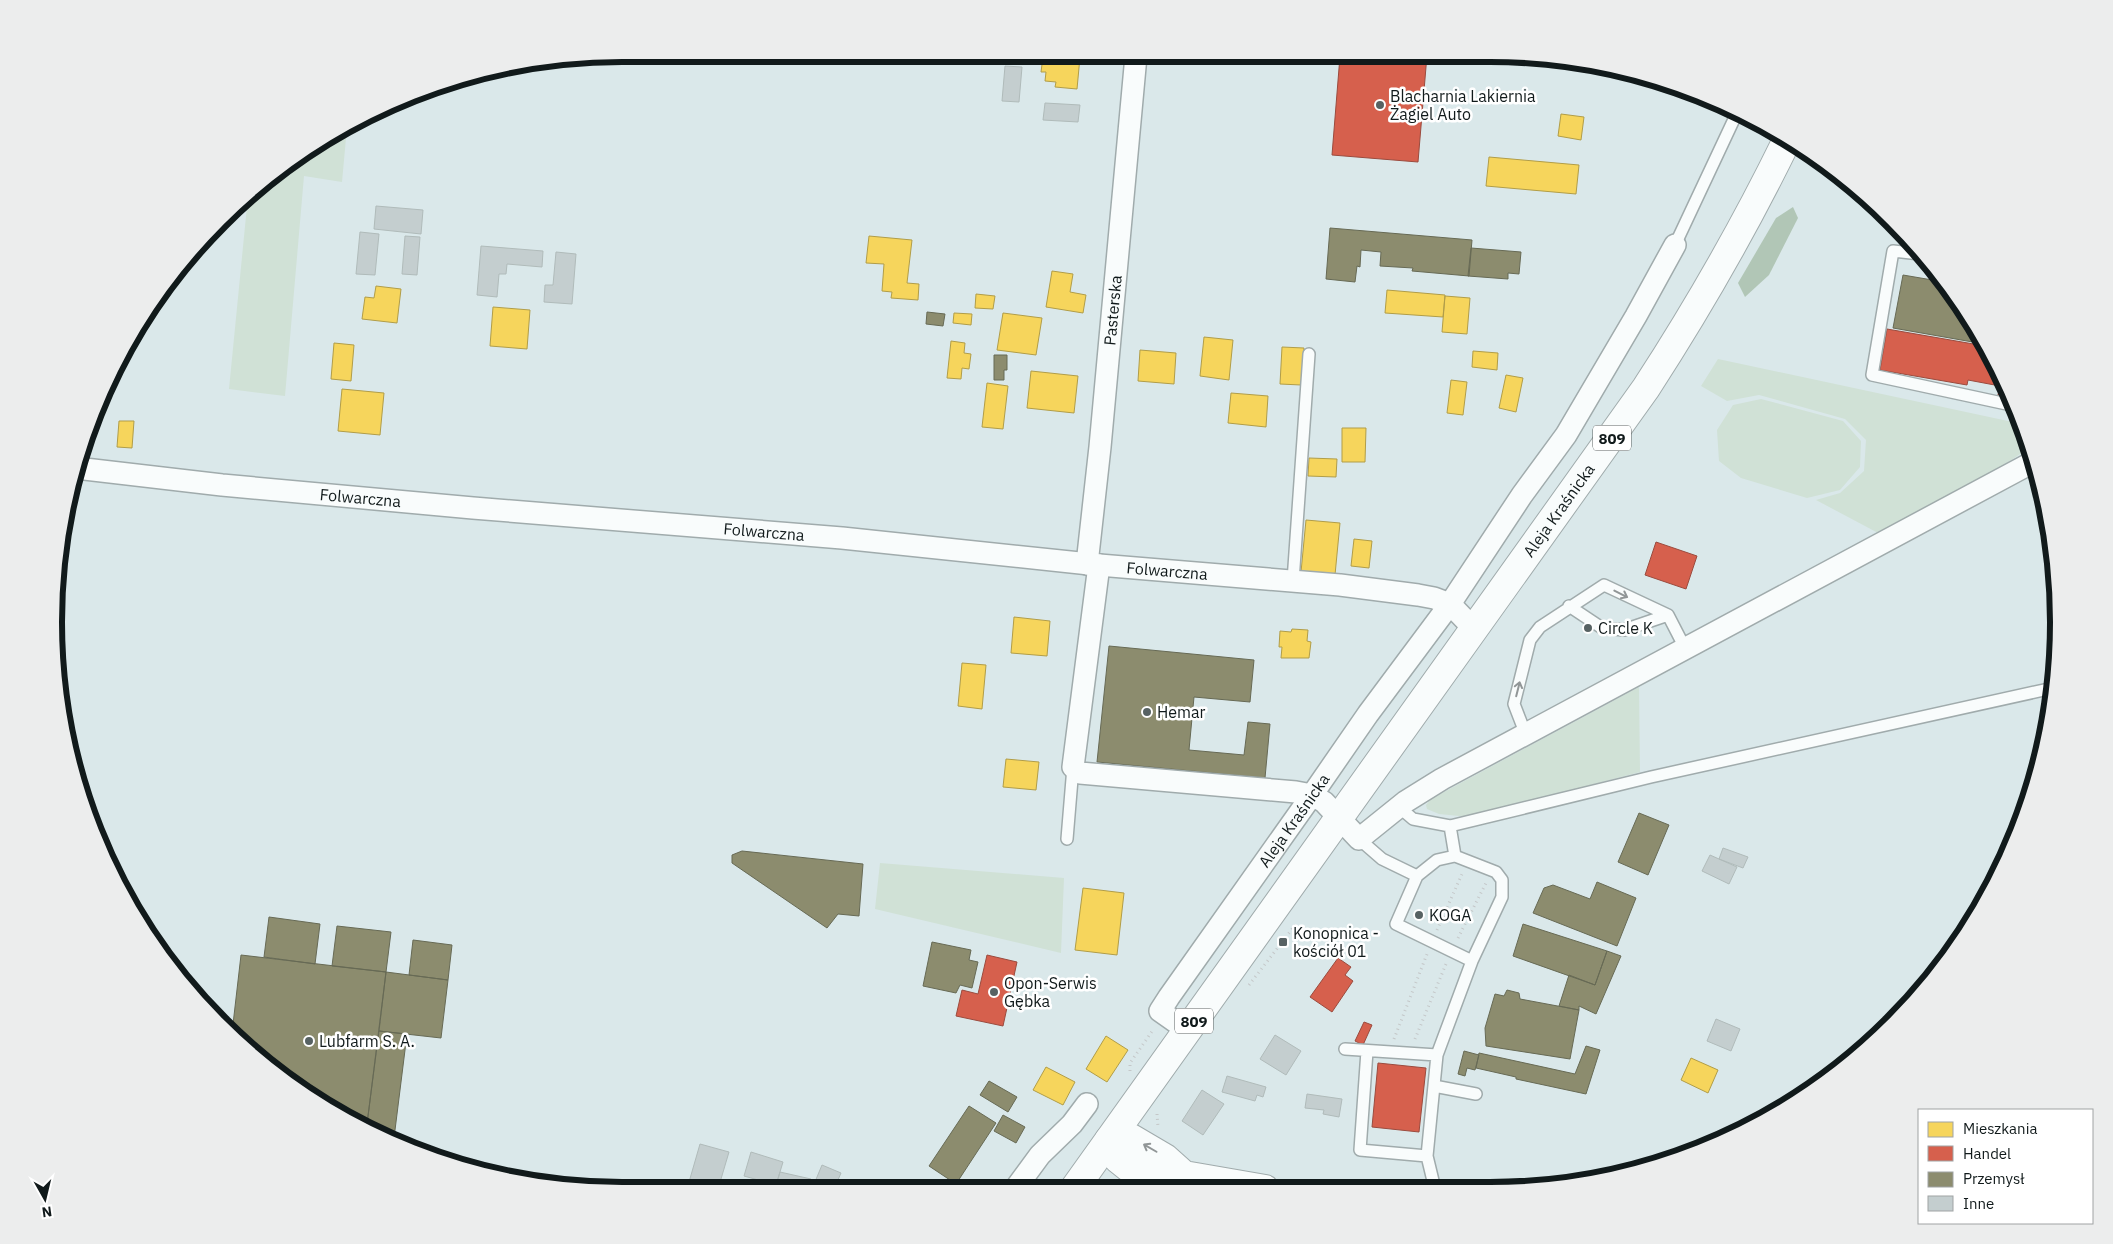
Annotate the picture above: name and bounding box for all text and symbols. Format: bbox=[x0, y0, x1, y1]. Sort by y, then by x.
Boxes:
place label: Blacharnia Lakiernia Żagiel Auto bbox=[1390, 86, 1536, 124]
marker: Blacharnia Lakiernia Żagiel Auto bbox=[1374, 99, 1386, 111]
street label: Pasterska bbox=[1099, 274, 1126, 346]
road number: 809 bbox=[1593, 426, 1631, 450]
street label: Aleja Kraśnicka bbox=[1519, 459, 1599, 561]
street label: Folwarczna bbox=[319, 484, 402, 511]
street label: Folwarczna bbox=[723, 518, 806, 545]
street label: Folwarczna bbox=[1126, 557, 1209, 584]
one-way arrow bbox=[1613, 590, 1628, 599]
place label: Circle K bbox=[1598, 618, 1653, 638]
marker: Circle K bbox=[1582, 622, 1594, 634]
one-way arrow bbox=[1514, 681, 1523, 697]
place label: Hemar bbox=[1157, 702, 1206, 722]
marker: Hemar bbox=[1141, 706, 1153, 718]
street label: Aleja Kraśnicka bbox=[1254, 769, 1334, 871]
place label: KOGA bbox=[1429, 905, 1471, 925]
marker: KOGA bbox=[1413, 909, 1425, 921]
place label: Konopnica - kościół 01 bbox=[1293, 923, 1379, 961]
marker: Konopnica - kościół 01 bbox=[1277, 936, 1289, 948]
place label: Opon-Serwis Gębka bbox=[1004, 973, 1097, 1011]
marker: Opon-Serwis Gębka bbox=[988, 986, 1000, 998]
road number: 809 bbox=[1175, 1008, 1213, 1034]
place label: Lubfarm S. A. bbox=[319, 1031, 415, 1051]
marker: Lubfarm S. A. bbox=[303, 1035, 315, 1047]
legend bbox=[1918, 1109, 2093, 1224]
text: Mieszkania bbox=[1963, 1119, 2037, 1138]
one-way arrow bbox=[1142, 1143, 1157, 1153]
text: Handel bbox=[1963, 1144, 2011, 1163]
text: Przemysł bbox=[1963, 1169, 2025, 1188]
north arrow bbox=[20, 1174, 70, 1224]
text: Inne bbox=[1963, 1194, 1994, 1213]
text: N bbox=[41, 1202, 53, 1221]

